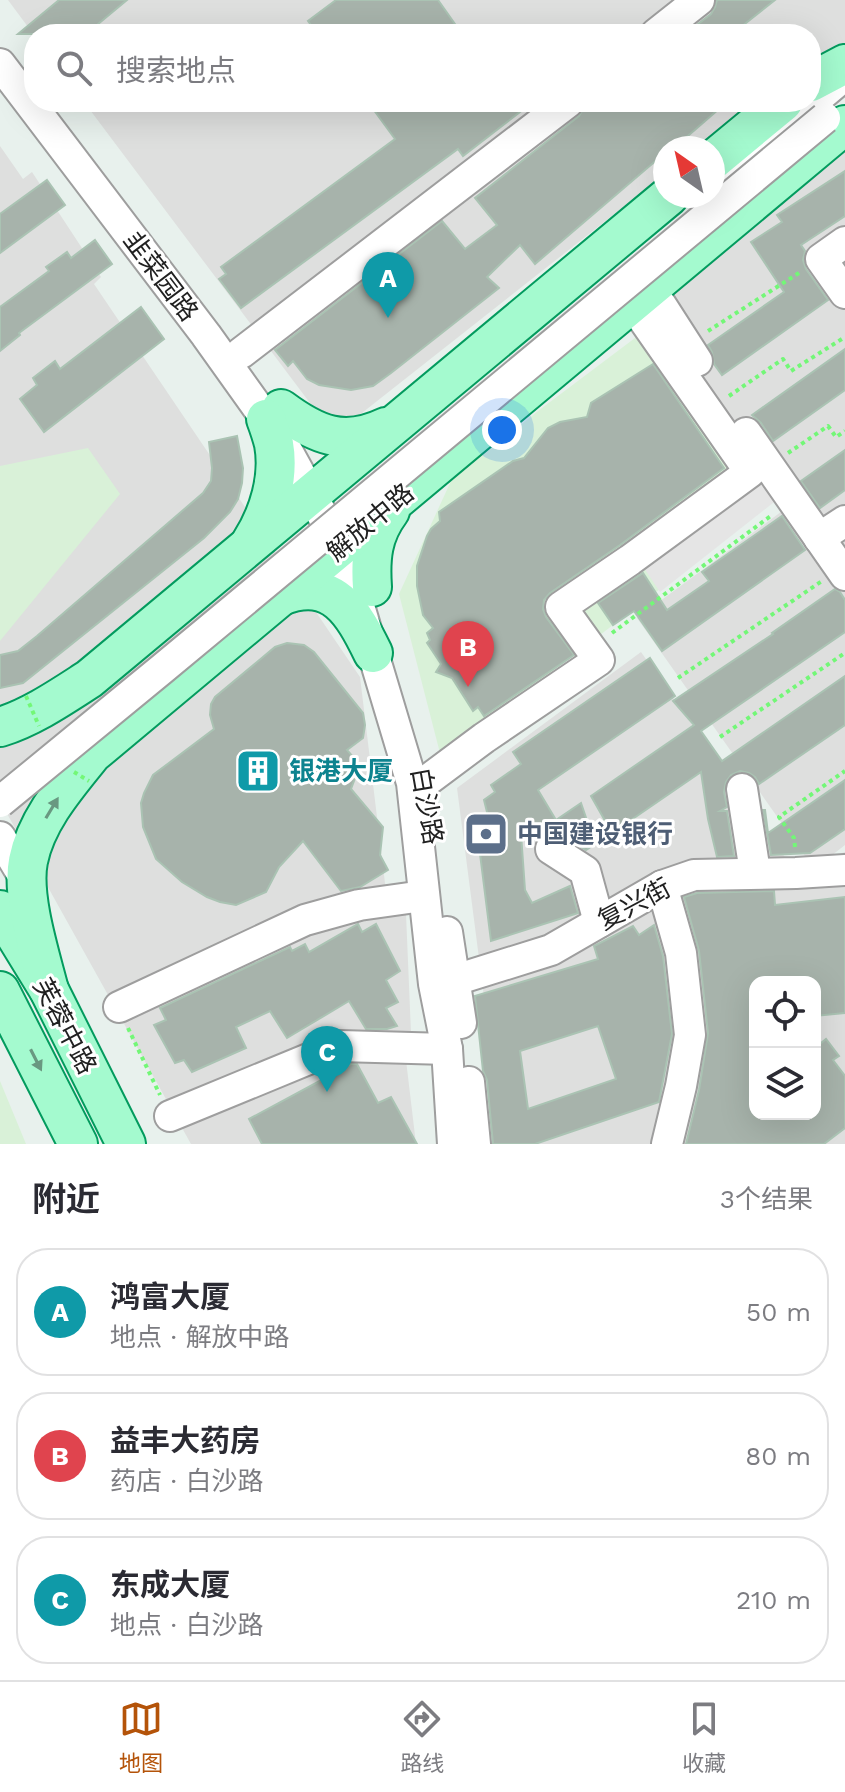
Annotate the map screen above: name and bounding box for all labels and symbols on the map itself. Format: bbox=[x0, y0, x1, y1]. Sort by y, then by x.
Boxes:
north arrow bbox=[653, 136, 725, 208]
street label: 韭菜园路 bbox=[118, 225, 204, 327]
pin: A bbox=[362, 252, 414, 318]
your location bbox=[482, 410, 522, 450]
street label: 解放中路 bbox=[321, 477, 419, 567]
pin: B bbox=[442, 621, 494, 687]
building icon: 银港大厦 bbox=[234, 747, 282, 795]
place label: 银港大厦 bbox=[289, 756, 393, 786]
street label: 白沙路 bbox=[405, 765, 449, 847]
one-way arrow bbox=[45, 797, 59, 819]
bank icon: 中国建设银行 bbox=[462, 810, 510, 858]
place label: 中国建设银行 bbox=[517, 819, 673, 849]
street label: 复兴街 bbox=[593, 872, 675, 936]
street label: 芙蓉中路 bbox=[27, 973, 103, 1079]
pin: C bbox=[301, 1026, 353, 1092]
one-way arrow bbox=[30, 1048, 43, 1071]

